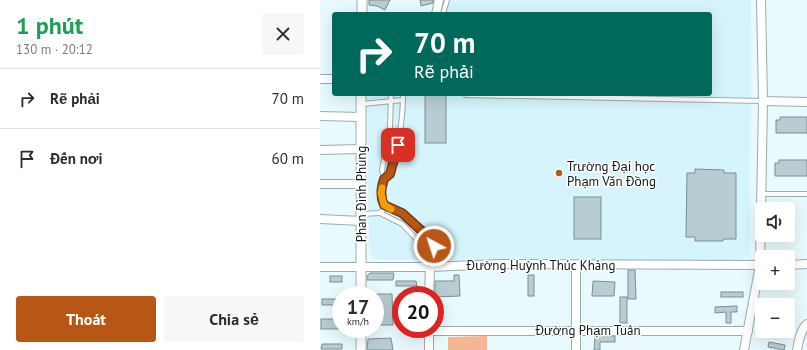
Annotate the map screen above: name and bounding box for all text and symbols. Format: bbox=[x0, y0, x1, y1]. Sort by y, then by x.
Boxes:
text: 1 phút bbox=[16, 10, 83, 41]
button: close bbox=[262, 13, 304, 55]
text: 70 m bbox=[414, 24, 475, 61]
icon: right bbox=[348, 28, 400, 80]
text: 130 m · 20:12 bbox=[16, 41, 93, 58]
text: Rẽ phải bbox=[414, 60, 474, 83]
icon: right bbox=[16, 88, 38, 110]
text: Rẽ phải bbox=[50, 89, 100, 108]
text: 70 m bbox=[271, 89, 304, 108]
pin bbox=[381, 128, 415, 162]
icon: arrive bbox=[387, 134, 409, 156]
street label: Phan Đình Phùng bbox=[353, 146, 370, 242]
icon: arrive bbox=[16, 148, 38, 170]
text: Đến nơi bbox=[50, 149, 103, 168]
text: 60 m bbox=[271, 149, 304, 168]
place label: Trường Đại học Phạm Văn Đồng bbox=[567, 158, 656, 190]
marker: Trường Đại học Phạm Văn Đồng bbox=[554, 168, 564, 178]
map controls bbox=[755, 202, 795, 338]
button: sound bbox=[755, 202, 795, 242]
position arrow bbox=[413, 225, 455, 267]
button: + bbox=[755, 250, 795, 290]
street label: Đường Huỳnh Thúc Kháng bbox=[466, 257, 615, 274]
speed limit sign: 20 bbox=[392, 286, 444, 338]
text: 17 bbox=[347, 294, 369, 320]
button: Thoát bbox=[16, 296, 156, 342]
button: Chia sẻ bbox=[164, 296, 304, 342]
button: − bbox=[755, 298, 795, 338]
text: km/h bbox=[347, 315, 369, 328]
street label: Đường Phạm Tuân bbox=[535, 322, 641, 339]

